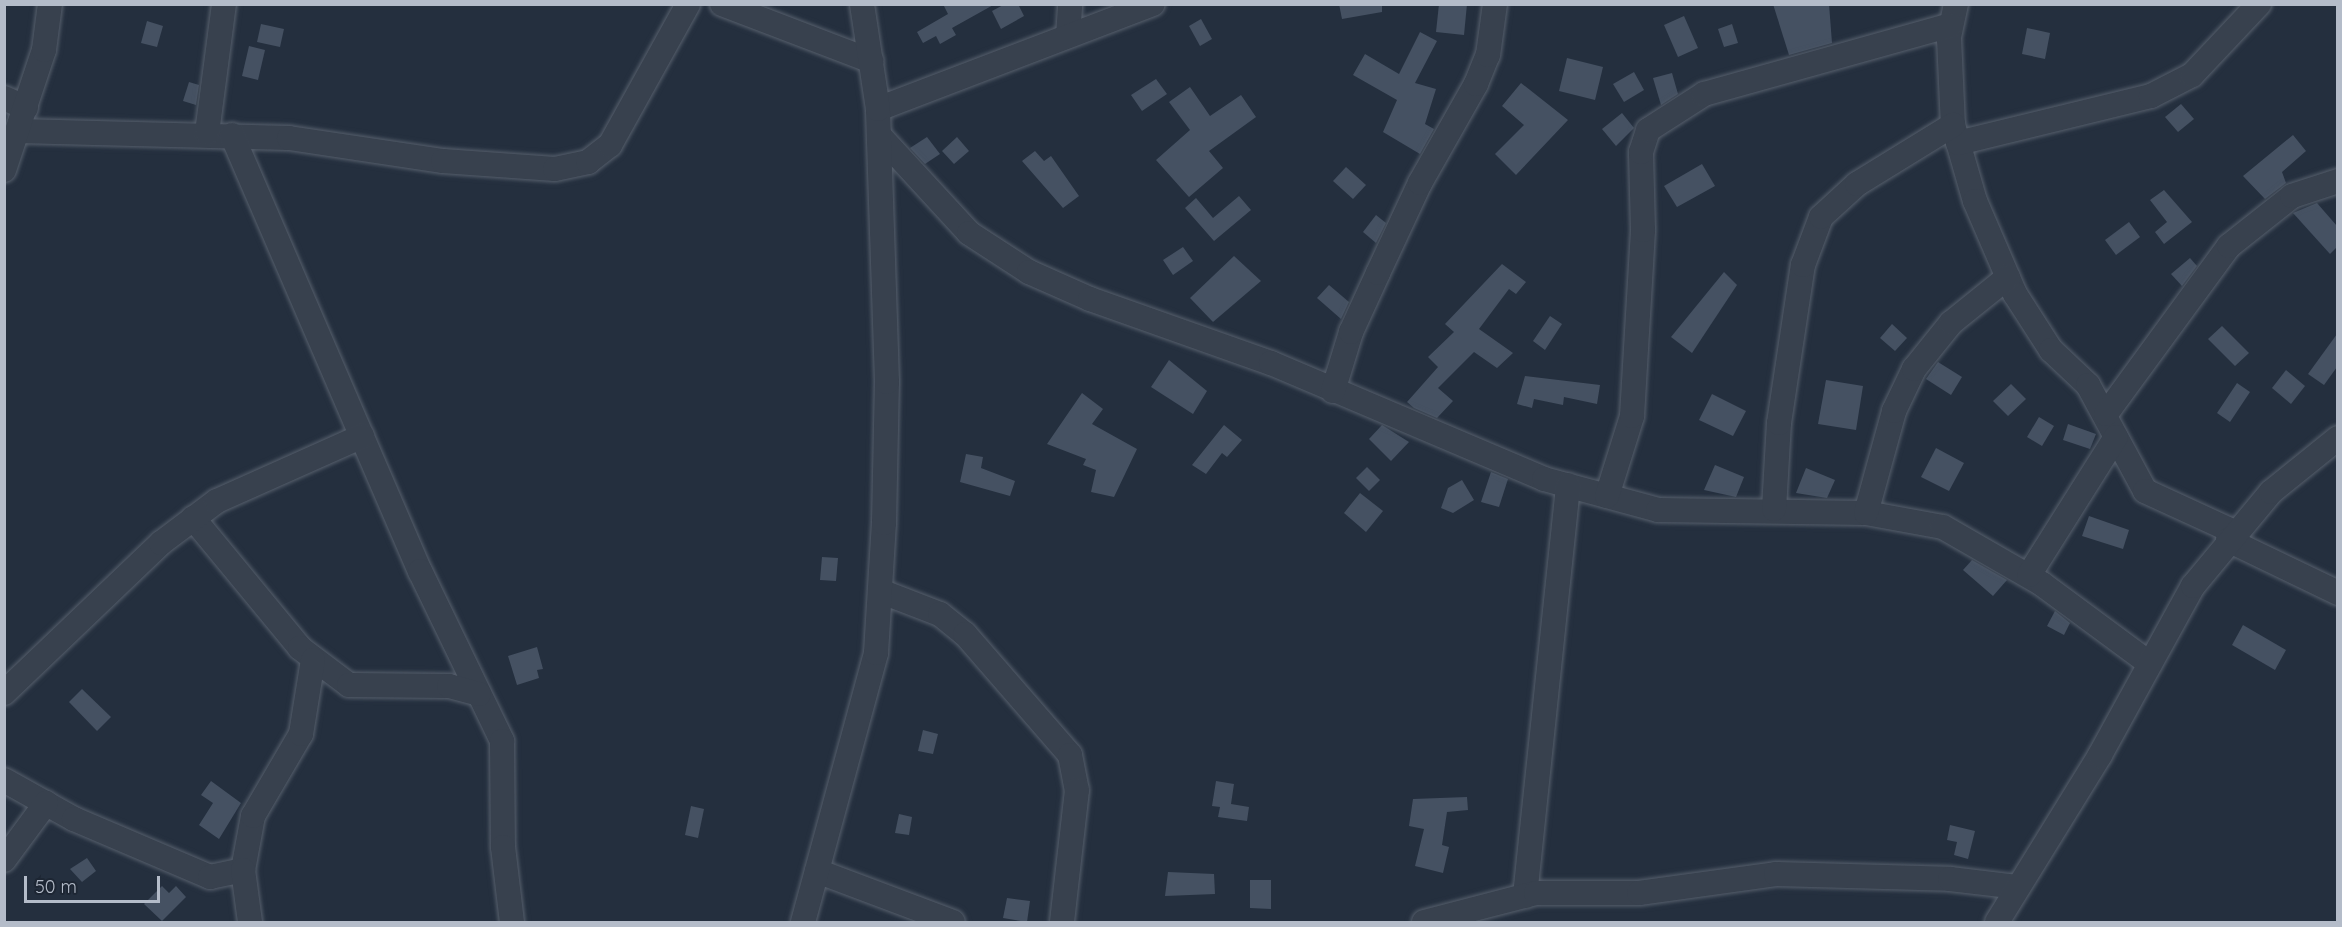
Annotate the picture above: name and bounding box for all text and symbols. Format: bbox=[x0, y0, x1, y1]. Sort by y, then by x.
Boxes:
scale bar bbox=[27, 864, 164, 902]
text: 50 m bbox=[35, 875, 77, 898]

